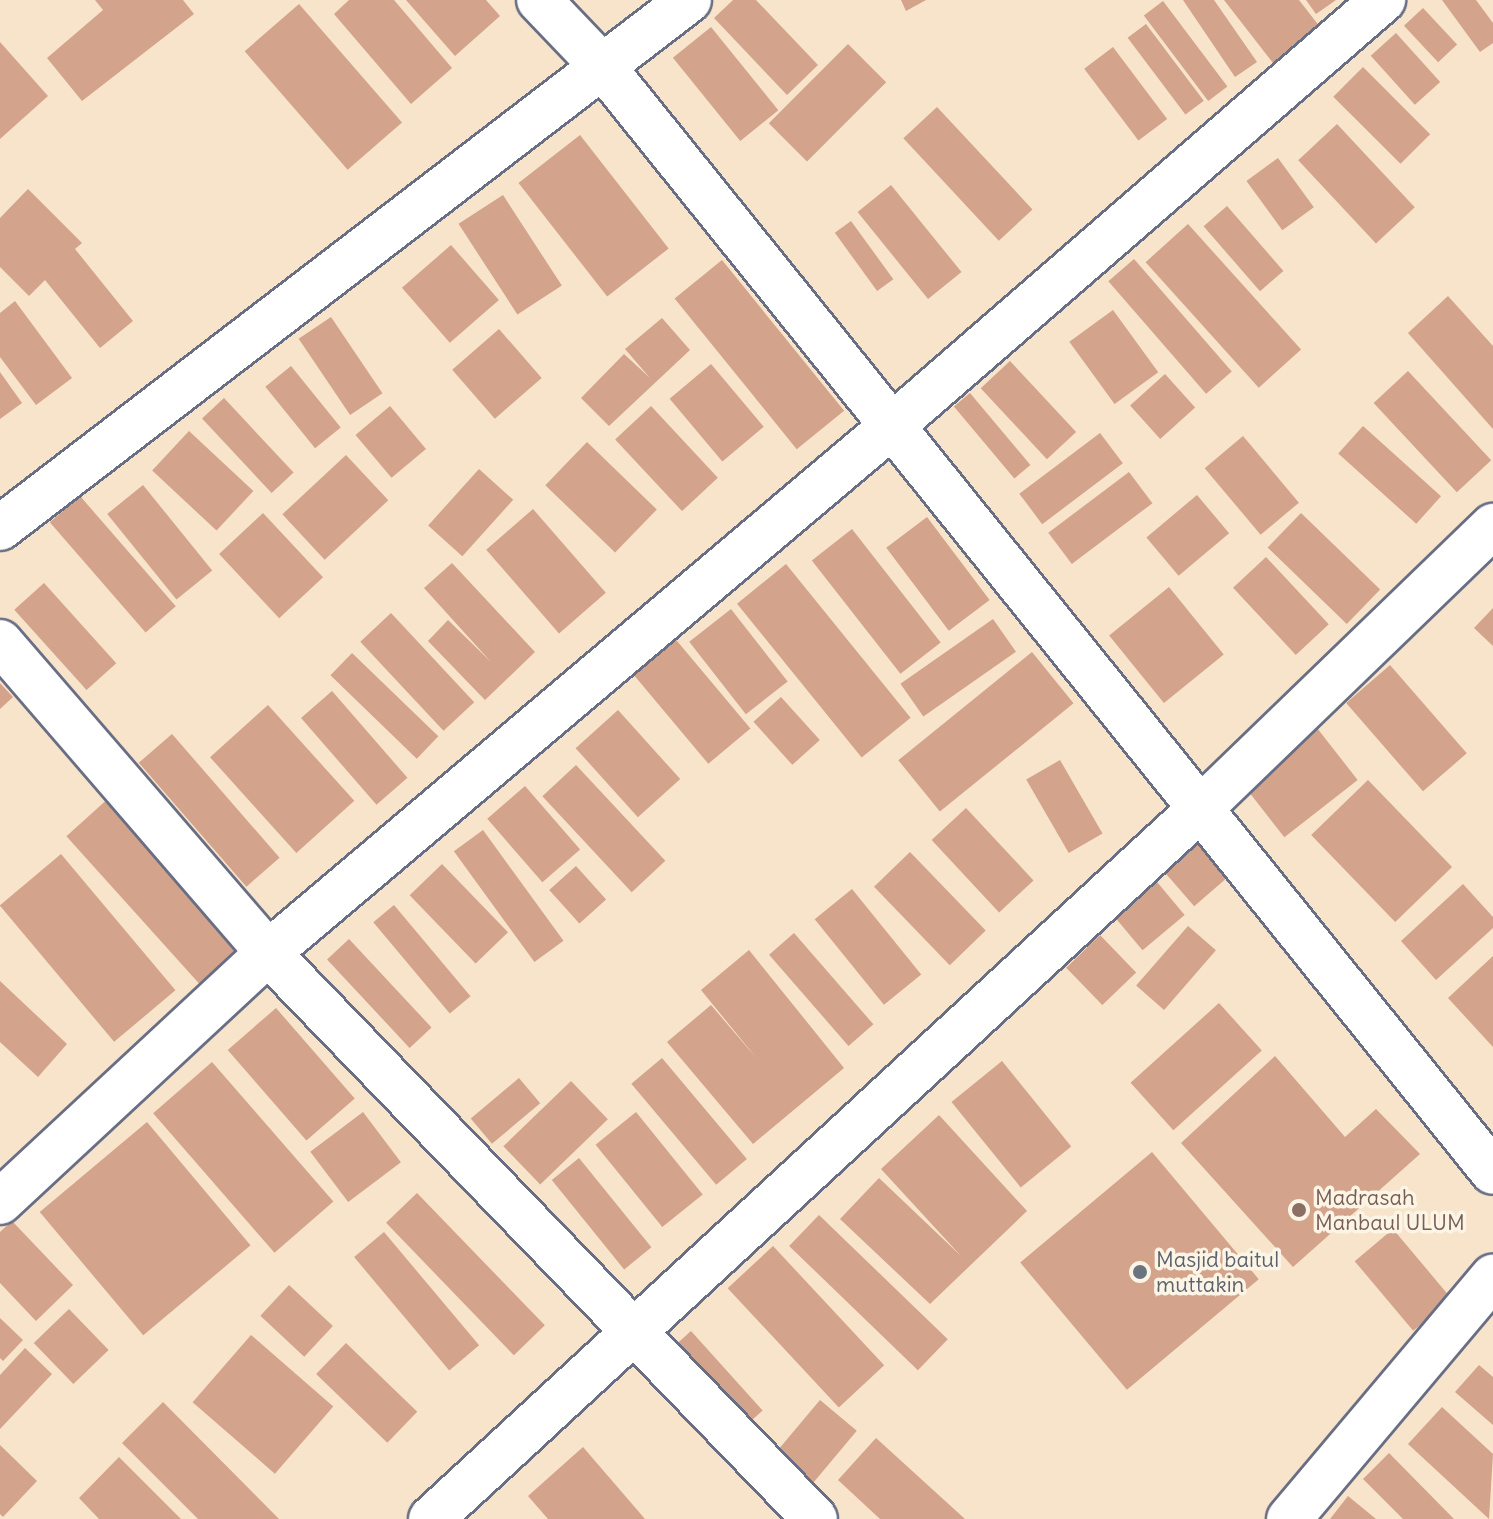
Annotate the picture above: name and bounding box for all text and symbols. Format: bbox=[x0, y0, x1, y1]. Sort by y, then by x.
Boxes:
place label: Madrasah Manbaul ULUM bbox=[1315, 1184, 1465, 1236]
marker: Madrasah Manbaul ULUM bbox=[1290, 1201, 1308, 1219]
place label: Masjid baitul muttakin bbox=[1156, 1246, 1279, 1298]
marker: Masjid baitul muttakin bbox=[1131, 1263, 1149, 1281]

